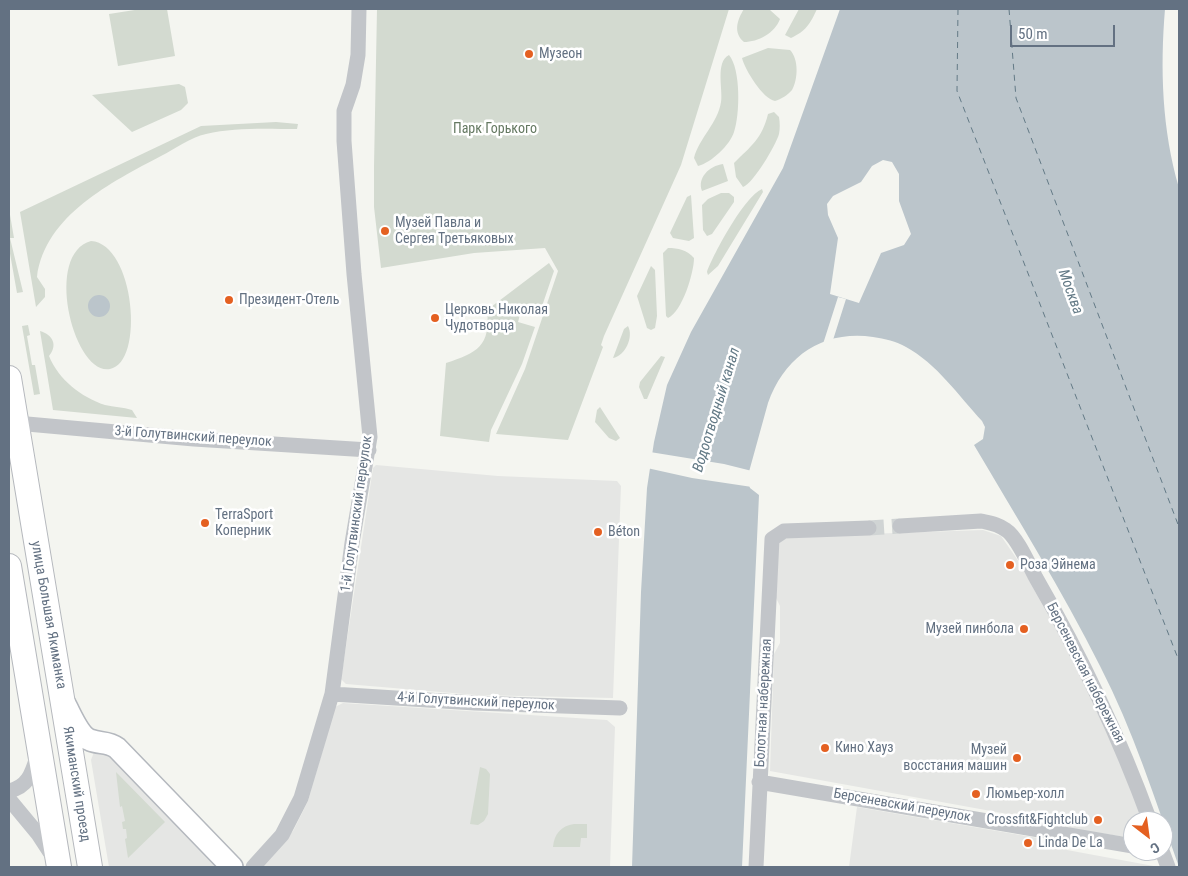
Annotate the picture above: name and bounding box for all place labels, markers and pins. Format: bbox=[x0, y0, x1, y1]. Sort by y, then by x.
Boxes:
place label: Музеон bbox=[539, 46, 582, 62]
marker: Музеон bbox=[523, 48, 535, 60]
place label: Музей Павла и Сергея Третьяковых bbox=[395, 215, 514, 248]
marker: Музей Павла и Сергея Третьяковых bbox=[379, 225, 391, 237]
place label: Президент-Отель bbox=[239, 292, 339, 308]
marker: Президент-Отель bbox=[223, 294, 235, 306]
place label: Церковь Николая Чудотворца bbox=[445, 302, 548, 334]
marker: Церковь Николая Чудотворца bbox=[429, 312, 441, 324]
place label: TerraSport Коперник bbox=[215, 507, 273, 540]
marker: TerraSport Коперник bbox=[199, 517, 211, 529]
place label: Béton bbox=[608, 524, 640, 540]
marker: Béton bbox=[592, 526, 604, 538]
place label: Роза Эйнема bbox=[1020, 557, 1096, 573]
marker: Роза Эйнема bbox=[1004, 559, 1016, 571]
place label: Музей пинбола bbox=[925, 621, 1014, 637]
marker: Музей пинбола bbox=[1018, 623, 1030, 635]
place label: Кино Хауз bbox=[835, 740, 894, 756]
marker: Кино Хауз bbox=[819, 742, 831, 754]
place label: Музей восстания машин bbox=[903, 742, 1007, 774]
marker: Музей восстания машин bbox=[1011, 752, 1023, 764]
place label: Люмьер-холл bbox=[986, 786, 1064, 802]
marker: Люмьер-холл bbox=[970, 788, 982, 800]
place label: Crossfit&Fightclub bbox=[986, 812, 1088, 828]
marker: Crossfit&Fightclub bbox=[1092, 814, 1104, 826]
place label: Linda De La bbox=[1038, 835, 1103, 851]
marker: Linda De La bbox=[1022, 837, 1034, 849]

